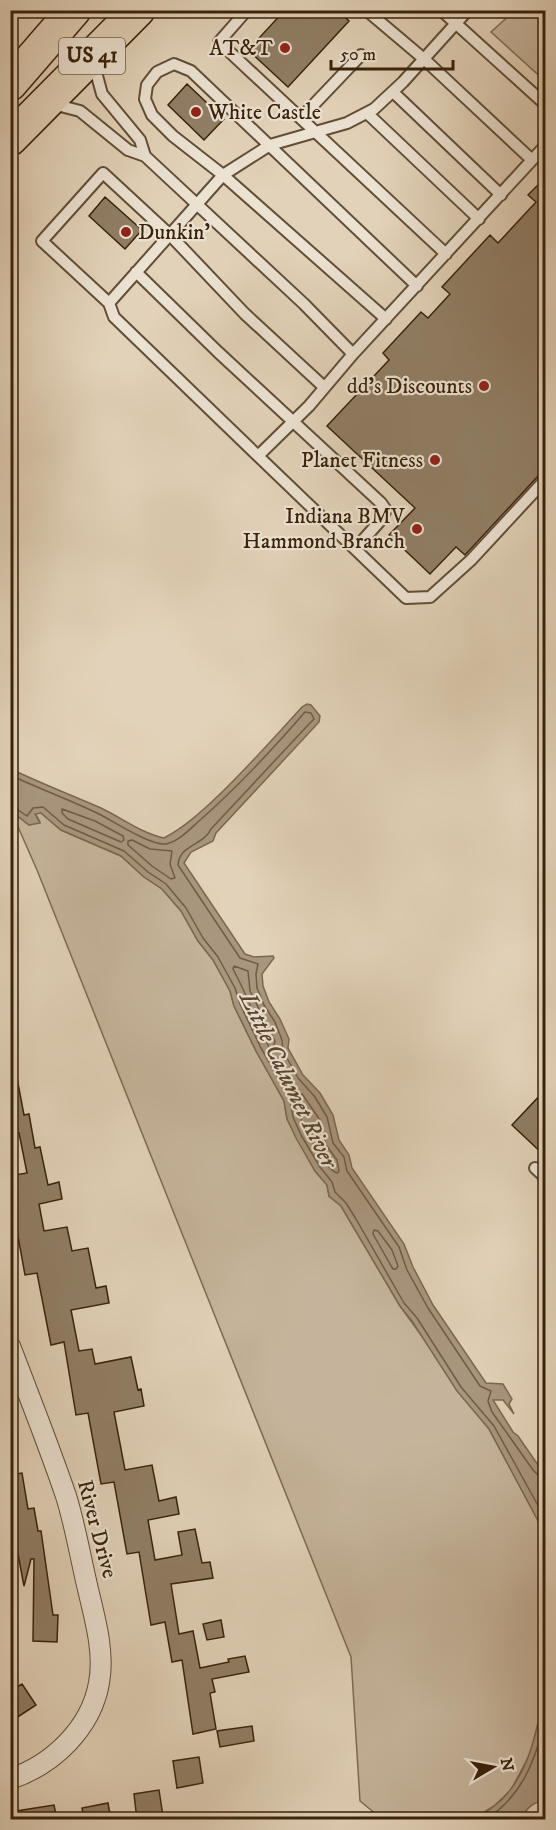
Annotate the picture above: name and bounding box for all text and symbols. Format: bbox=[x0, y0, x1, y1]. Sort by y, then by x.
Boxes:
scale bar bbox=[331, 33, 452, 71]
place label: AT&T bbox=[209, 35, 273, 62]
road number: US 41 bbox=[59, 38, 125, 74]
marker: AT&T bbox=[278, 41, 292, 55]
text: 50 m bbox=[340, 44, 376, 66]
place label: White Castle bbox=[207, 99, 321, 126]
marker: White Castle bbox=[189, 105, 203, 119]
place label: Dunkin' bbox=[138, 219, 210, 246]
marker: Dunkin' bbox=[119, 225, 133, 239]
place label: dd's Discounts bbox=[347, 373, 472, 400]
marker: dd's Discounts bbox=[477, 379, 491, 393]
place label: Planet Fitness bbox=[301, 447, 423, 474]
marker: Planet Fitness bbox=[428, 453, 442, 467]
place label: Indiana BMV Hammond Branch bbox=[243, 503, 406, 555]
marker: Indiana BMV Hammond Branch bbox=[410, 522, 424, 536]
water label: Little Calumet River bbox=[231, 985, 345, 1175]
street label: River Drive bbox=[71, 1477, 123, 1581]
north arrow bbox=[463, 1737, 523, 1797]
text: N bbox=[496, 1756, 518, 1773]

